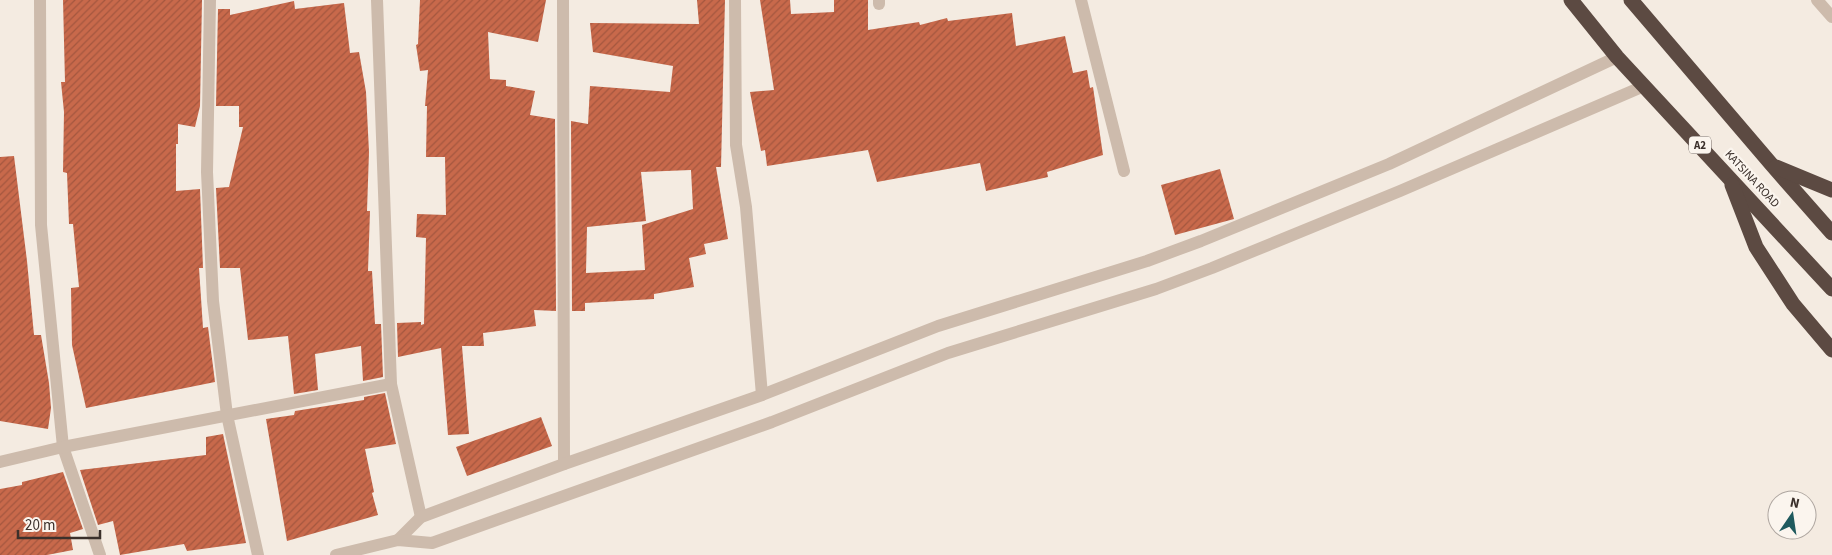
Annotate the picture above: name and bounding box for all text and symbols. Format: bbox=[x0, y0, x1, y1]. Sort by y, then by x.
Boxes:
road number: A2 bbox=[1689, 136, 1711, 154]
street label: KATSINA ROAD bbox=[1721, 146, 1783, 212]
north arrow bbox=[1767, 490, 1817, 540]
text: N bbox=[1788, 493, 1801, 514]
scale bar bbox=[18, 508, 100, 540]
text: 20 m bbox=[25, 515, 55, 536]

